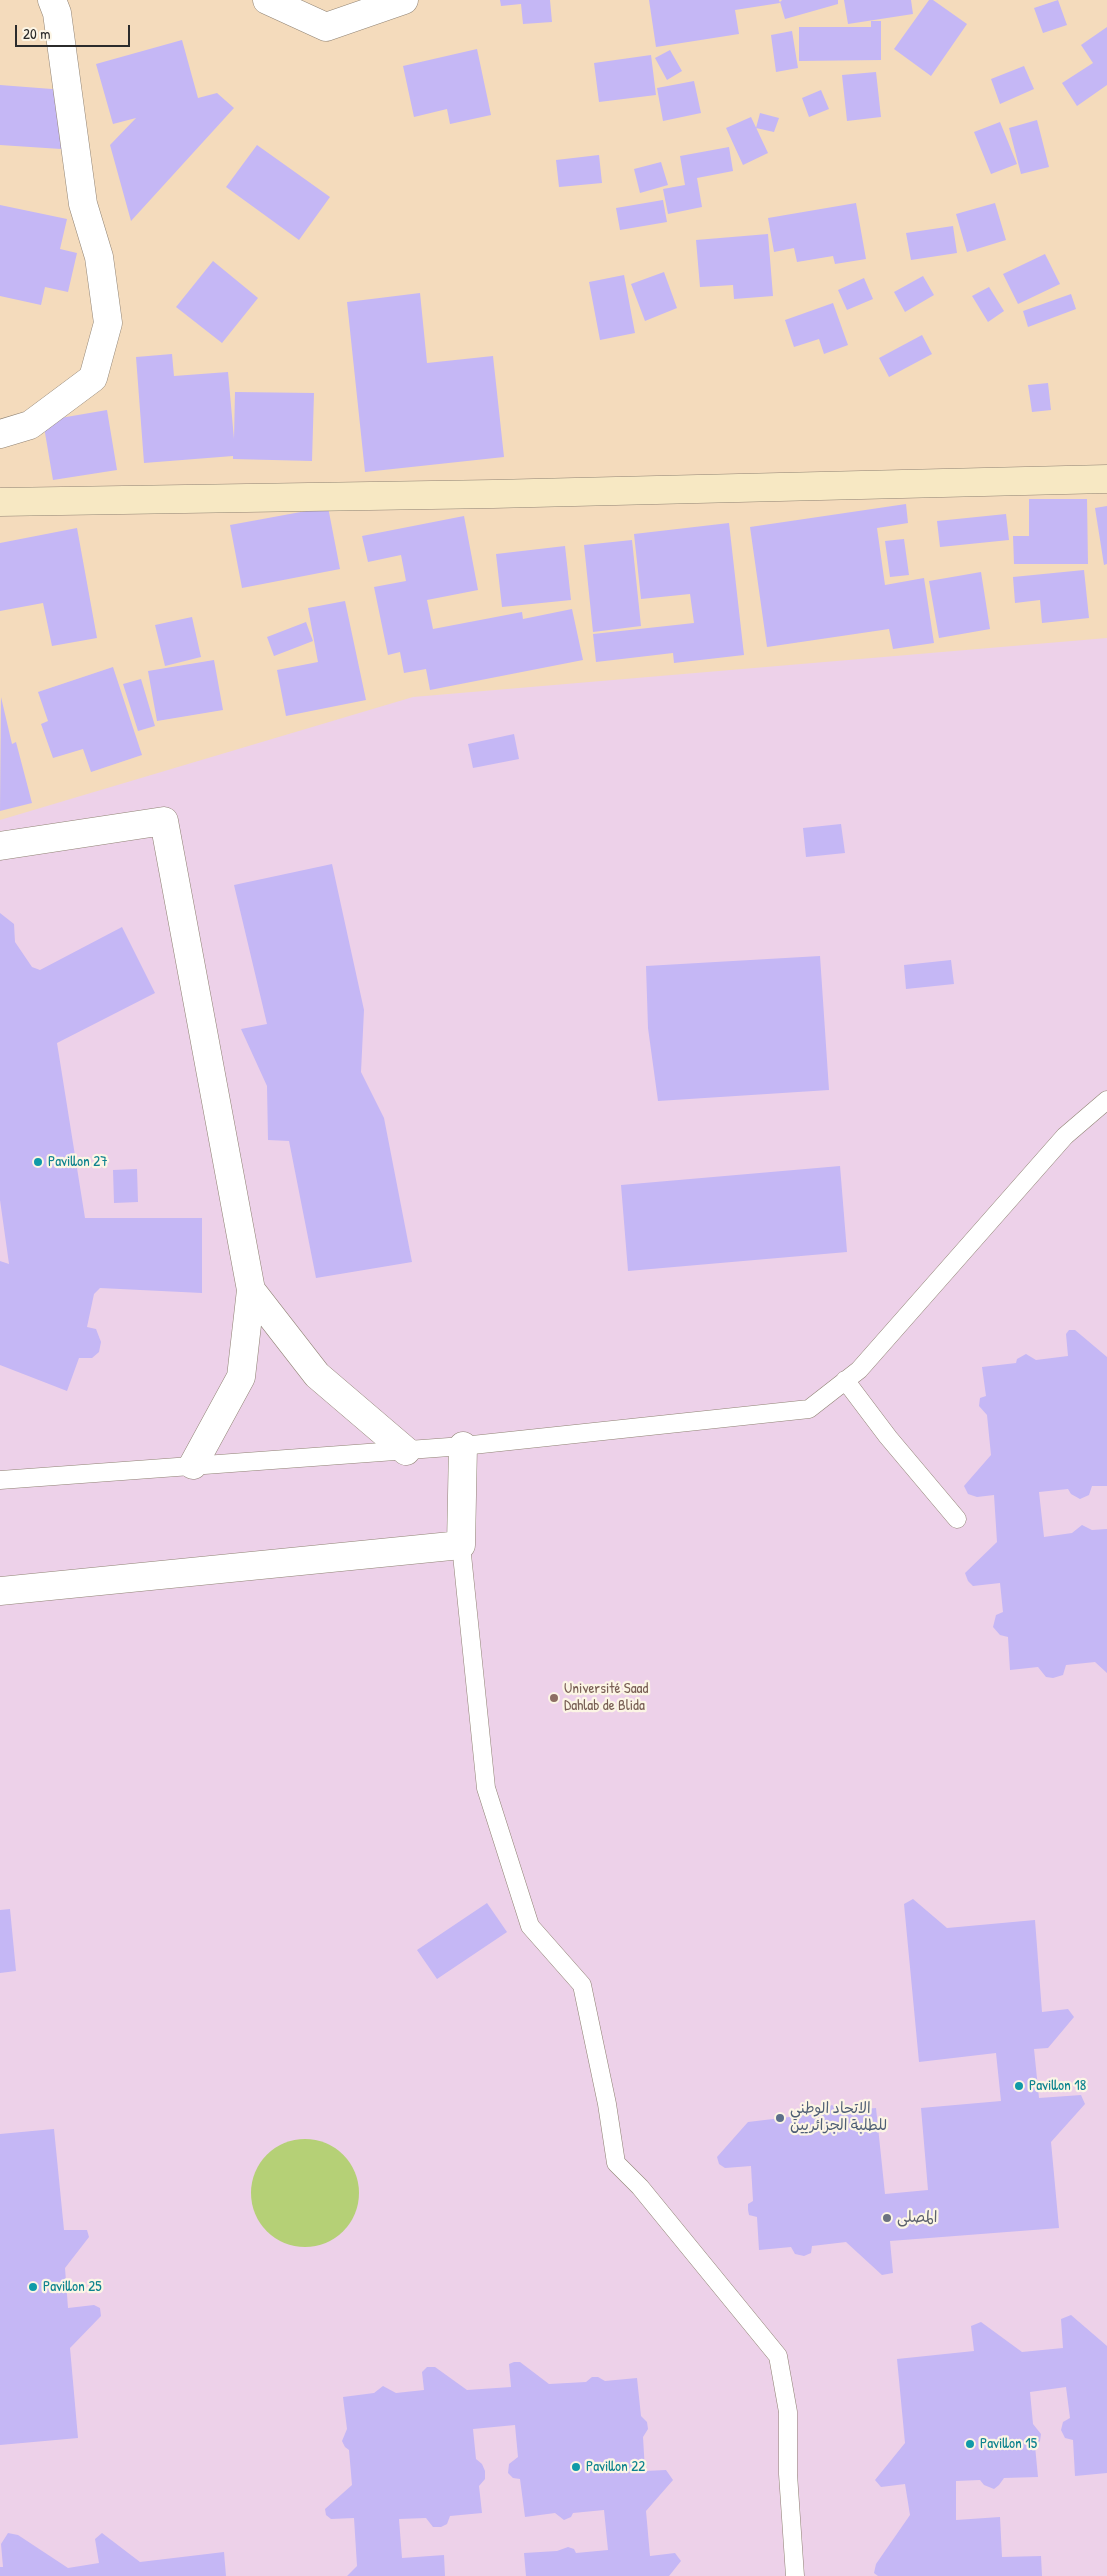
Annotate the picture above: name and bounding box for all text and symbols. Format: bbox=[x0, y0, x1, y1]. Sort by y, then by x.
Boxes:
scale bar bbox=[18, 15, 132, 47]
text: 20 m bbox=[23, 23, 50, 44]
place label: Pavillon 27 bbox=[48, 1153, 108, 1171]
marker: Pavillon 27 bbox=[32, 1156, 44, 1168]
place label: Université Saad Dahlab de Blida bbox=[564, 1680, 648, 1715]
marker: Université Saad Dahlab de Blida bbox=[548, 1692, 560, 1704]
place label: Pavillon 18 bbox=[1029, 2077, 1086, 2095]
marker: Pavillon 18 bbox=[1013, 2080, 1025, 2092]
place label: الاتحاد الوطني للطلبة الجزائريين bbox=[790, 2100, 887, 2135]
marker: الاتحاد الوطني للطلبة الجزائريين bbox=[774, 2112, 786, 2124]
place label: المصلى bbox=[897, 2209, 937, 2227]
marker: المصلى bbox=[881, 2212, 893, 2224]
place label: Pavillon 25 bbox=[43, 2278, 102, 2296]
marker: Pavillon 25 bbox=[27, 2281, 39, 2293]
place label: Pavillon 15 bbox=[980, 2435, 1037, 2453]
marker: Pavillon 15 bbox=[964, 2438, 976, 2450]
place label: Pavillon 22 bbox=[586, 2458, 645, 2476]
marker: Pavillon 22 bbox=[570, 2461, 582, 2473]

